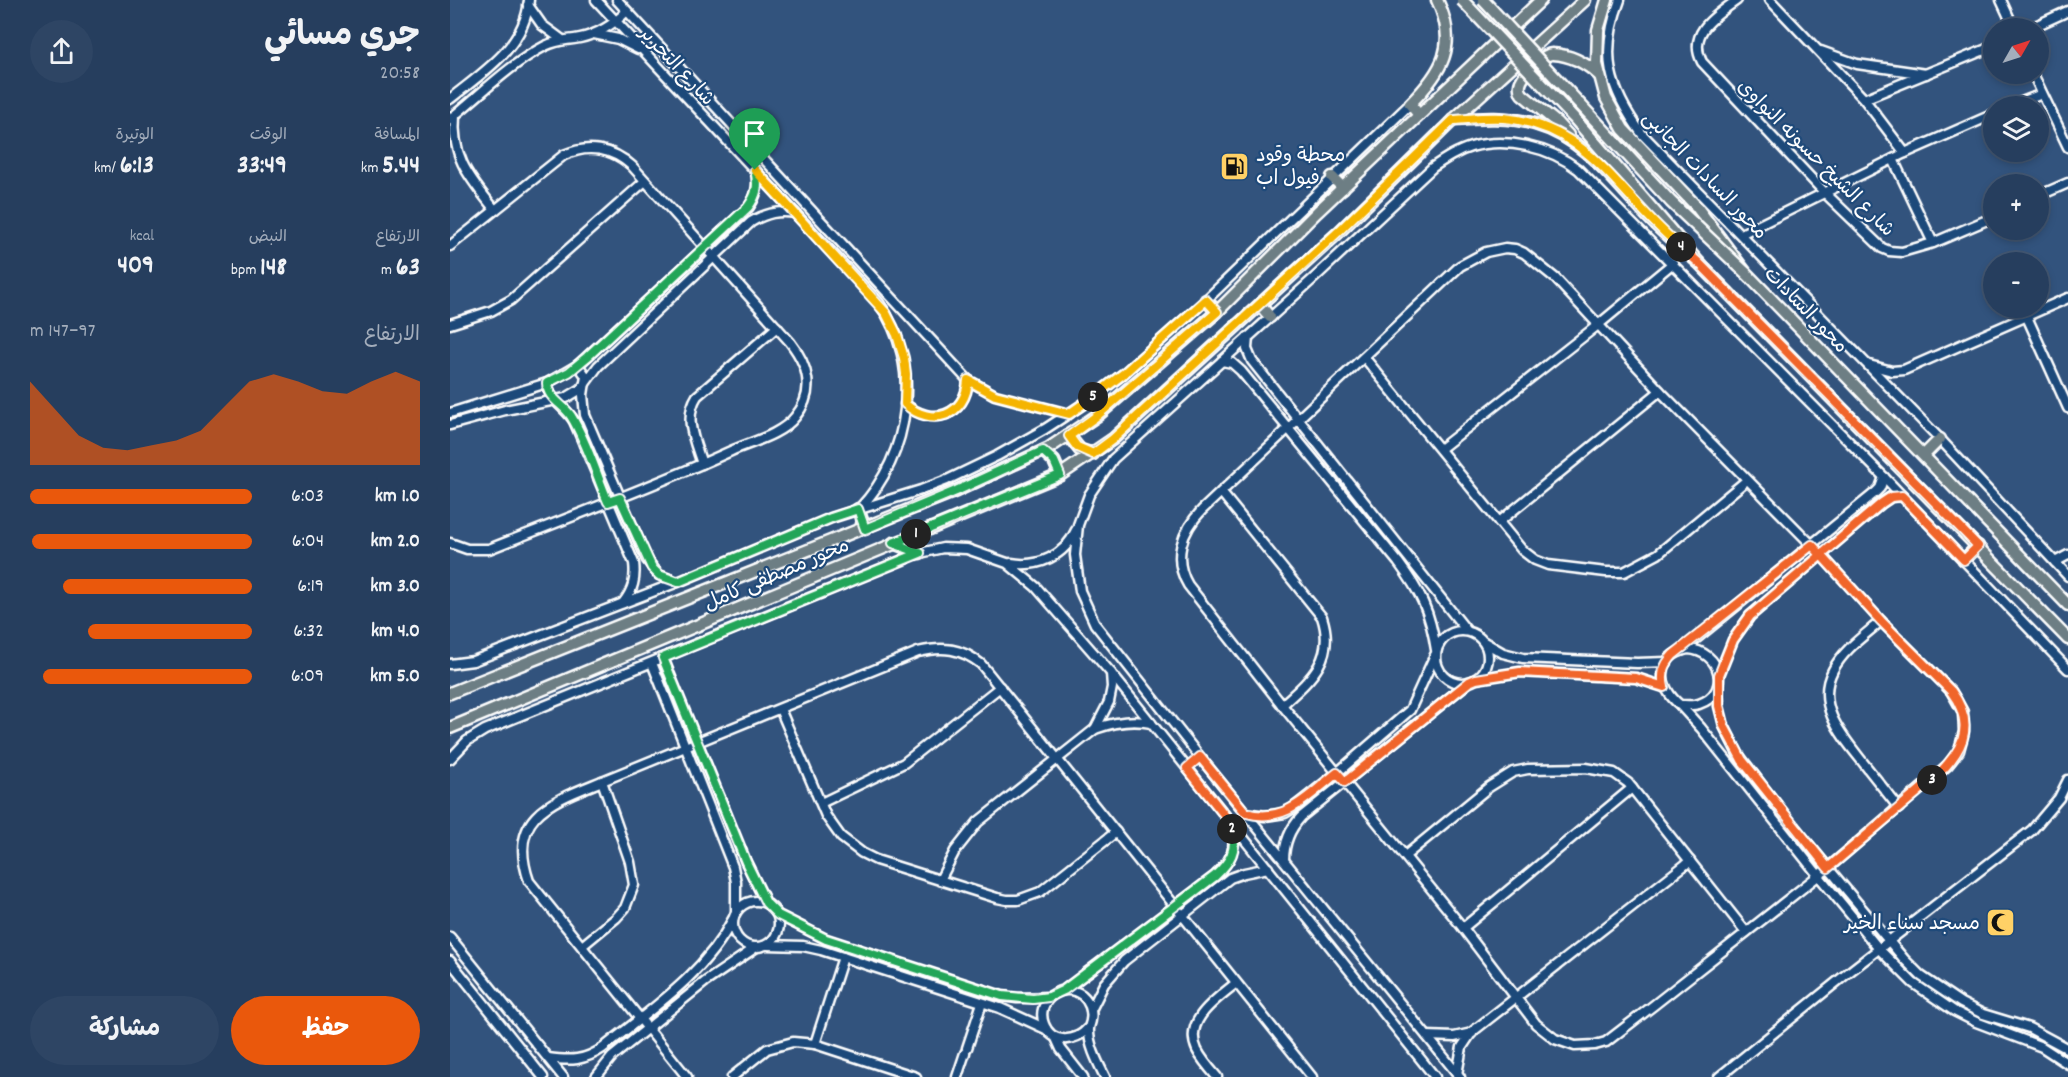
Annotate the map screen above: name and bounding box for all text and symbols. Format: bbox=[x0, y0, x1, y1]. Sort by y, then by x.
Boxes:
text: جري مسائي bbox=[264, 14, 420, 61]
north arrow bbox=[1983, 18, 2049, 84]
map controls bbox=[1983, 18, 2049, 318]
button: share bbox=[30, 20, 93, 83]
street label: شارع التحرير bbox=[630, 20, 720, 113]
text: 20:58 bbox=[380, 60, 420, 88]
street label: شارع الشيخ حسونه النواوى bbox=[1730, 74, 1900, 244]
button: layers bbox=[1983, 96, 2049, 162]
street label: محور السادات الجانبى bbox=[1635, 105, 1773, 247]
pin bbox=[729, 108, 780, 170]
icon: arrive bbox=[738, 117, 771, 150]
text: الوتيرة bbox=[115, 124, 154, 147]
text: الوقت bbox=[250, 124, 287, 147]
text: المسافة bbox=[374, 124, 420, 147]
place label: محطة وقود فيول اب bbox=[1256, 143, 1345, 194]
text: 6:13 bbox=[120, 148, 154, 185]
text: 33:49 bbox=[237, 148, 287, 185]
text: 5.44 bbox=[382, 148, 420, 185]
fuel station icon: محطة وقود فيول اب bbox=[1219, 150, 1251, 182]
text: /km bbox=[94, 157, 120, 180]
text: km bbox=[361, 157, 382, 180]
button: + bbox=[1983, 174, 2049, 240]
text: kcal bbox=[130, 225, 154, 248]
text: النبض bbox=[249, 226, 287, 249]
text: الارتفاع bbox=[375, 226, 420, 249]
pin: 4 bbox=[1666, 232, 1696, 262]
text: 4 bbox=[1678, 235, 1684, 258]
text: 409 bbox=[117, 248, 154, 285]
text: 148 bbox=[260, 250, 287, 287]
text: 63 bbox=[396, 250, 420, 287]
button: − bbox=[1983, 252, 2049, 318]
text: bpm bbox=[231, 259, 260, 282]
text: m bbox=[381, 259, 396, 282]
street label: محور السادات bbox=[1756, 262, 1853, 361]
text: 97–147 m bbox=[30, 318, 95, 346]
text: الارتفاع bbox=[364, 322, 420, 350]
pin: 5 bbox=[1078, 382, 1108, 412]
text: 5 bbox=[1089, 385, 1097, 408]
text: 6:03 bbox=[291, 483, 324, 511]
text: 1.0 km bbox=[375, 483, 420, 511]
pin: 1 bbox=[901, 519, 931, 549]
text: 1 bbox=[914, 522, 918, 545]
text: 6:04 bbox=[292, 528, 324, 556]
text: 2.0 km bbox=[370, 528, 420, 556]
street label: محور مصطفى كامل bbox=[700, 532, 854, 619]
text: 6:19 bbox=[297, 573, 324, 601]
text: 3.0 km bbox=[370, 573, 420, 601]
text: 6:32 bbox=[293, 618, 324, 646]
text: 4.0 km bbox=[371, 618, 420, 646]
text: 6:09 bbox=[291, 663, 324, 691]
text: 5.0 km bbox=[370, 663, 420, 691]
pin: 3 bbox=[1917, 765, 1947, 795]
text: 3 bbox=[1928, 768, 1936, 791]
pin: 2 bbox=[1217, 814, 1247, 844]
text: 2 bbox=[1229, 817, 1236, 840]
mosque icon: مسجد سناء الخير bbox=[1985, 906, 2017, 938]
place label: مسجد سناء الخير bbox=[1842, 911, 1980, 939]
button: مشاركة bbox=[30, 996, 219, 1065]
button: حفظ bbox=[231, 996, 420, 1065]

